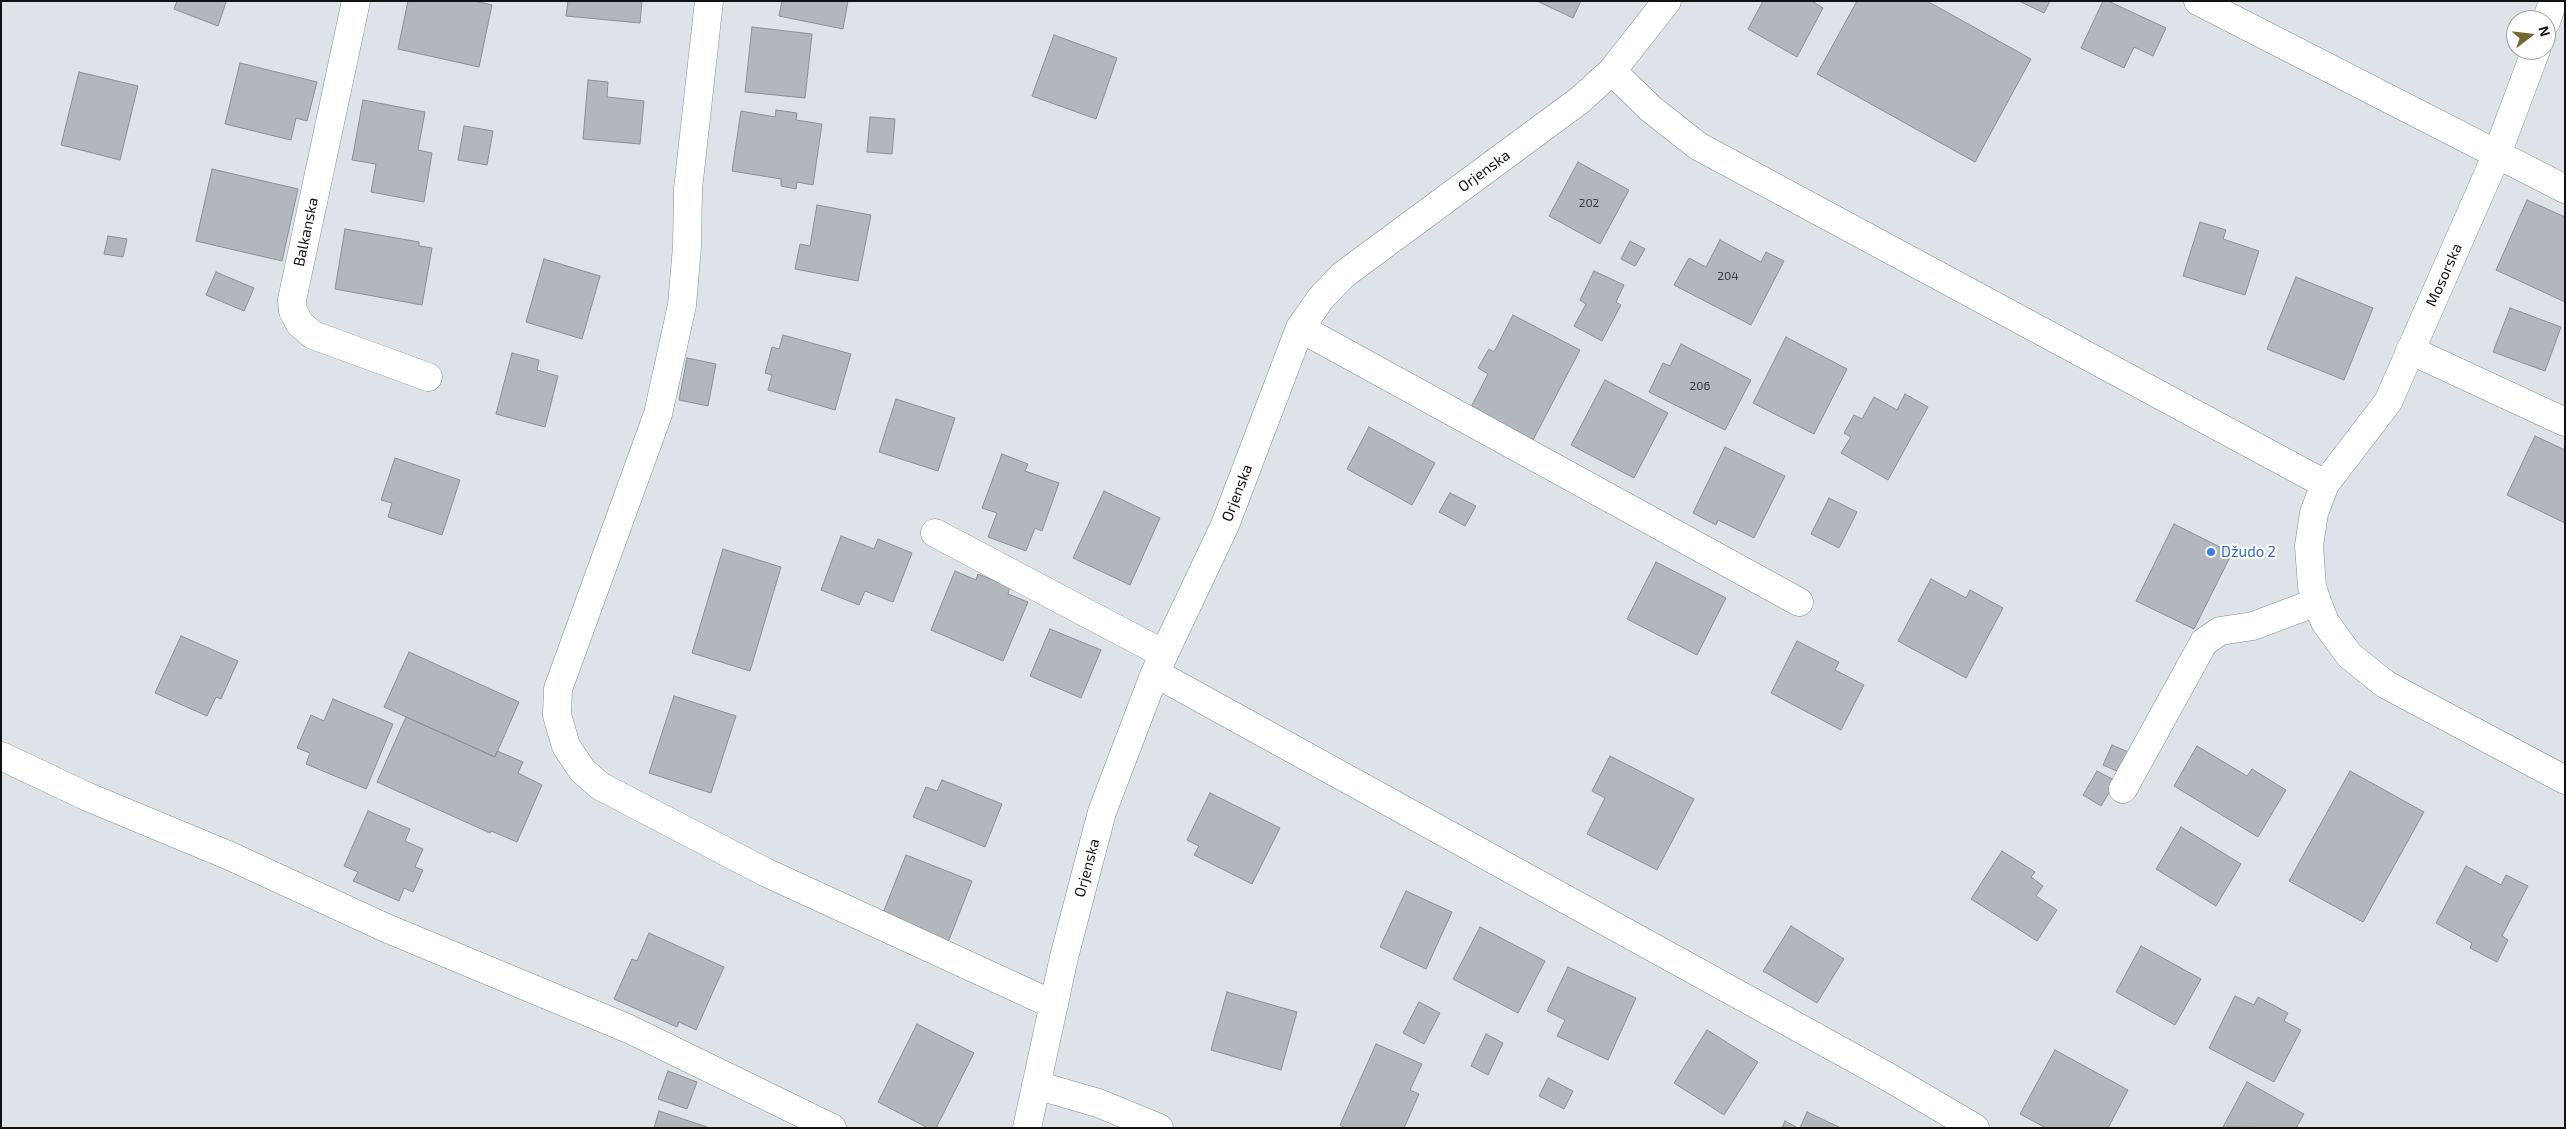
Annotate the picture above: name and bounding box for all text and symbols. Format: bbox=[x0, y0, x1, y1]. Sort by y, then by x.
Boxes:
north arrow bbox=[2506, 10, 2556, 60]
text: N bbox=[2535, 24, 2555, 38]
street label: Orjenska bbox=[1454, 146, 1514, 196]
street label: Balkanska bbox=[290, 196, 322, 268]
house number: 202 bbox=[1579, 196, 1599, 210]
street label: Mosorska bbox=[2422, 241, 2466, 309]
house number: 204 bbox=[1717, 269, 1739, 283]
house number: 206 bbox=[1690, 379, 1710, 393]
street label: Orjenska bbox=[1218, 462, 1256, 524]
place label: Džudo 2 bbox=[2221, 543, 2276, 561]
marker: Džudo 2 bbox=[2205, 546, 2217, 558]
street label: Orjenska bbox=[1071, 837, 1103, 899]

